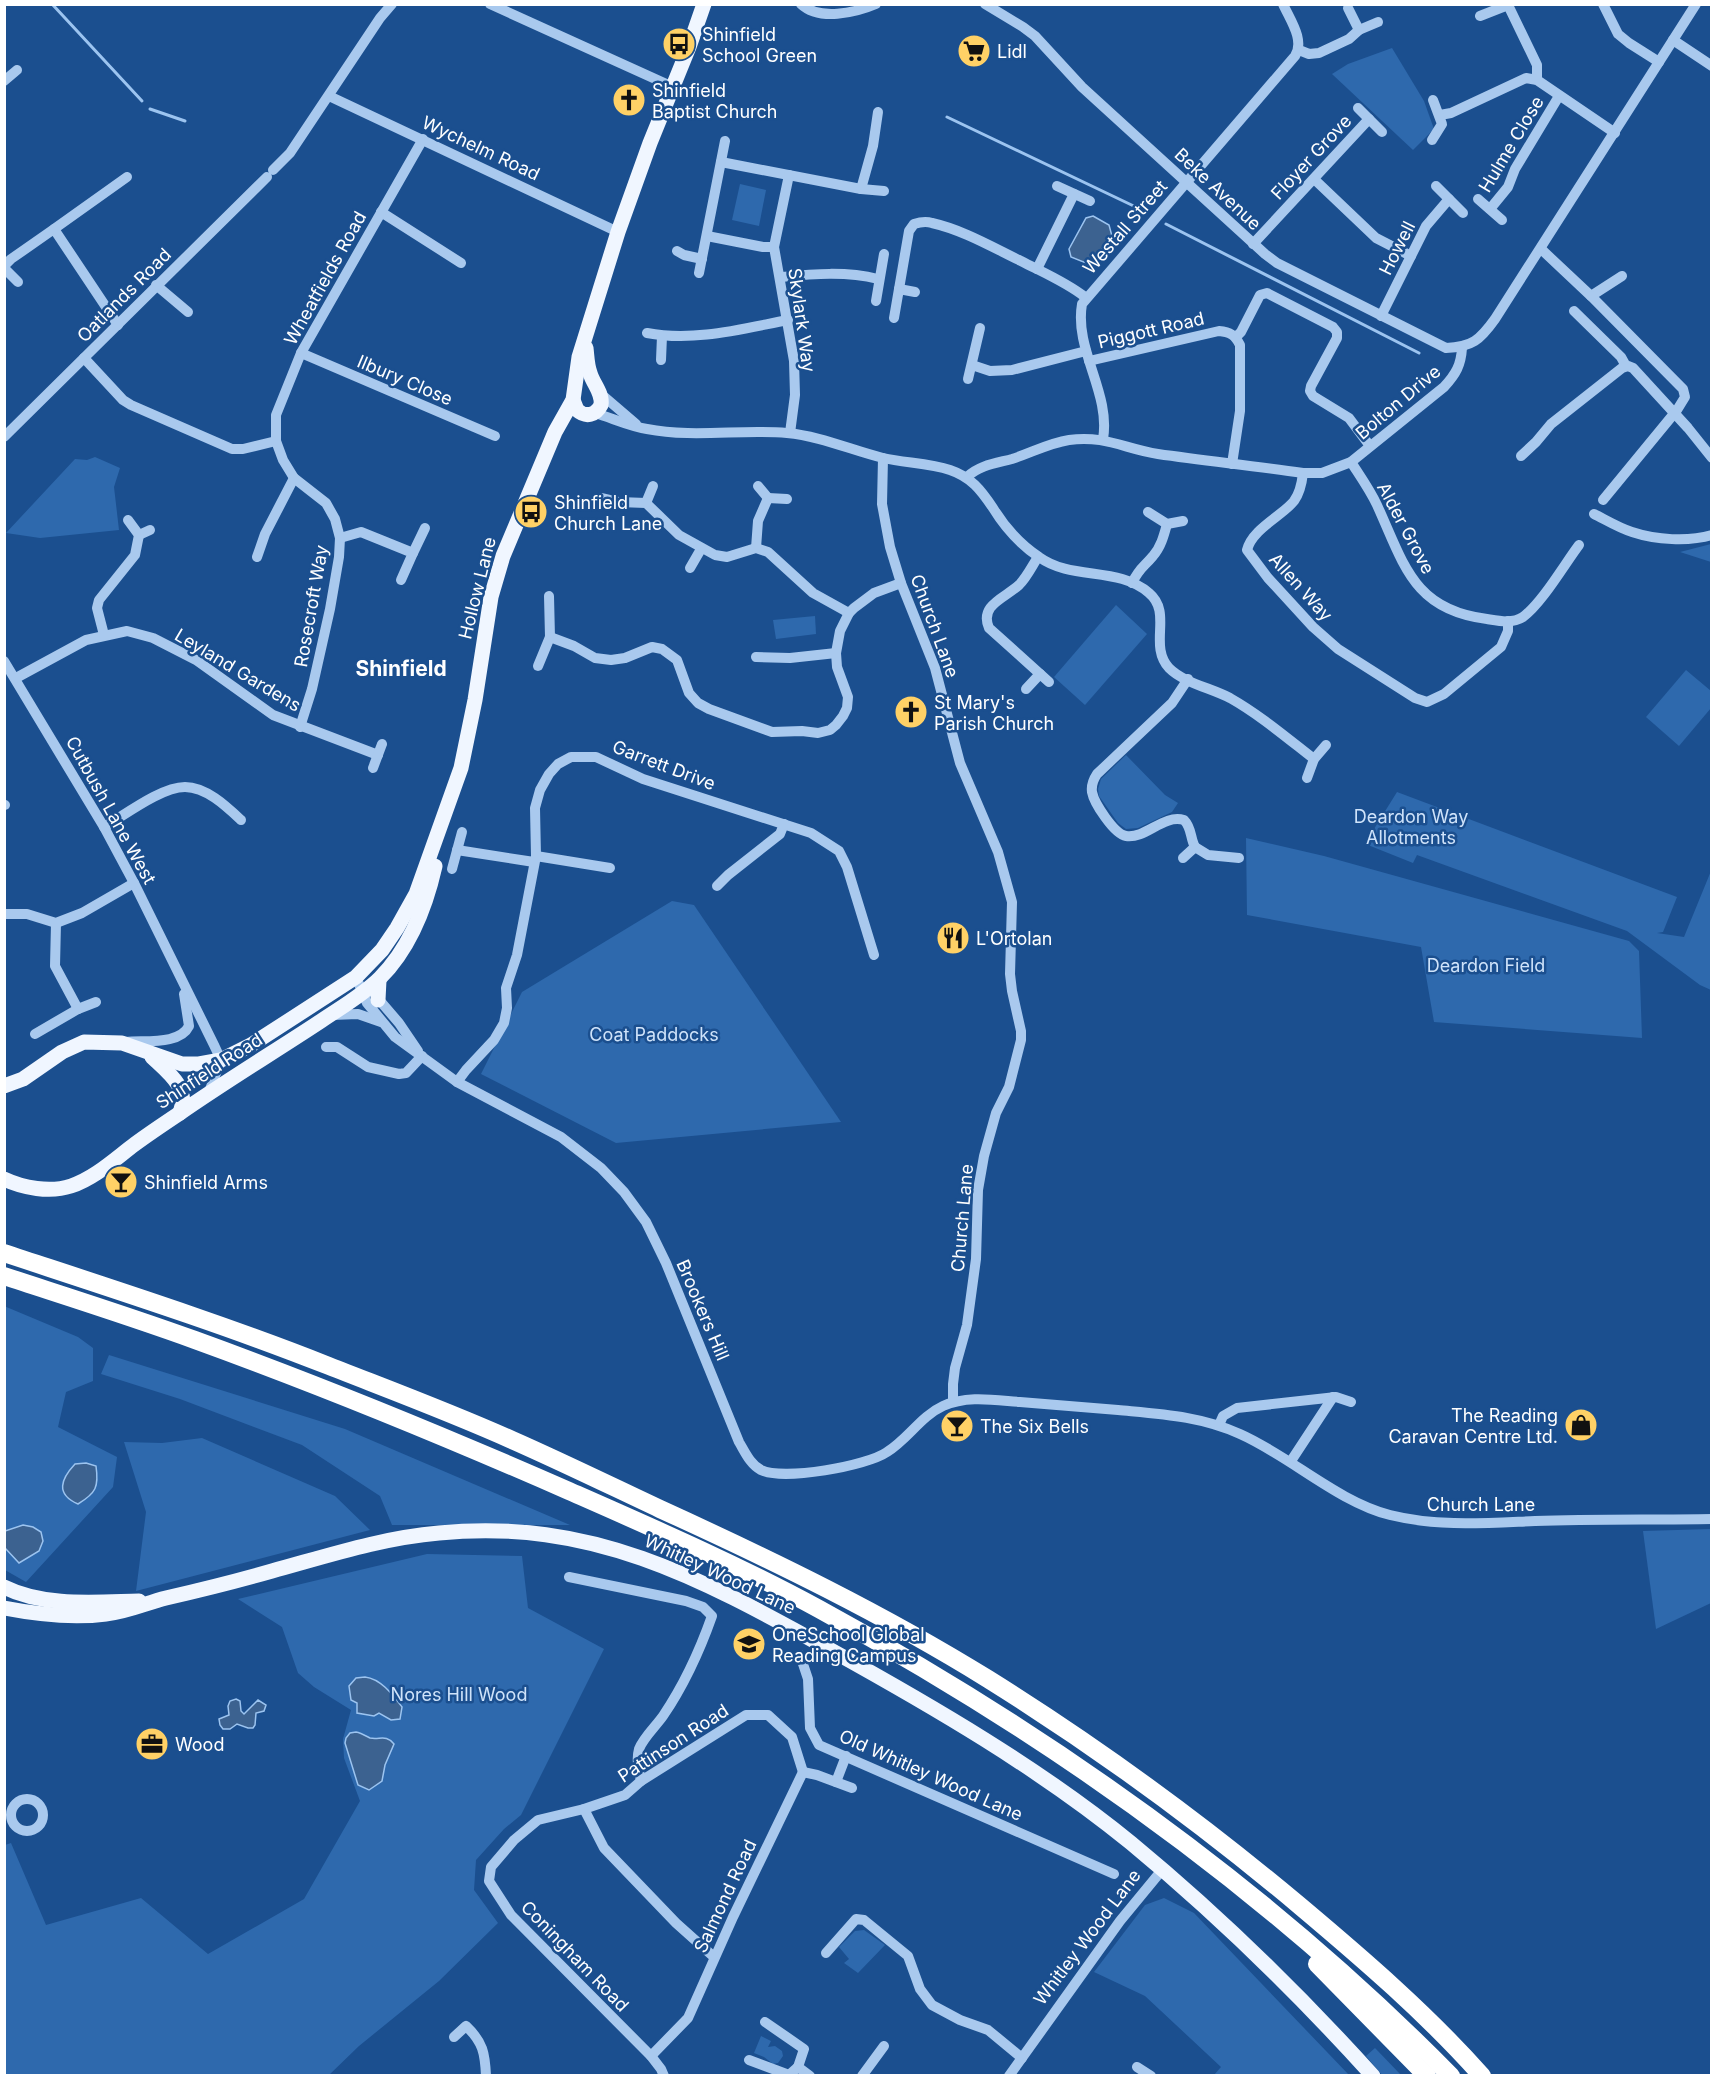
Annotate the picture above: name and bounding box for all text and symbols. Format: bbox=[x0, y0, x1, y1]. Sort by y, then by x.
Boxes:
place label: Shinfield School Green bbox=[702, 24, 817, 66]
bus stop icon: Shinfield School Green bbox=[661, 26, 697, 62]
supermarket icon: Lidl bbox=[956, 33, 992, 69]
place label: Lidl bbox=[997, 41, 1027, 62]
place label: Shinfield Baptist Church bbox=[652, 80, 777, 122]
church icon: Shinfield Baptist Church bbox=[611, 82, 647, 118]
street label: Hulme Close bbox=[1474, 92, 1548, 196]
street label: Floyer Grove bbox=[1266, 110, 1356, 204]
street label: Wychelm Road bbox=[419, 112, 543, 184]
street label: Beke Avenue bbox=[1170, 144, 1266, 234]
street label: Westall Street bbox=[1079, 176, 1172, 278]
street label: Wheatfields Road bbox=[280, 208, 370, 348]
street label: Howell bbox=[1375, 218, 1419, 278]
street label: Oatlands Road bbox=[73, 244, 175, 346]
street label: Skylark Way bbox=[784, 267, 820, 373]
street label: Piggott Road bbox=[1096, 308, 1206, 352]
street label: Ilbury Close bbox=[354, 351, 456, 409]
street label: Bolton Drive bbox=[1351, 361, 1445, 443]
street label: Alder Grove bbox=[1373, 479, 1439, 577]
place label: Shinfield Church Lane bbox=[554, 492, 662, 534]
bus stop icon: Shinfield Church Lane bbox=[513, 494, 549, 530]
street label: Hollow Lane bbox=[454, 535, 500, 641]
street label: Rosecroft Way bbox=[290, 543, 332, 669]
street label: Allen Way bbox=[1265, 549, 1337, 625]
street label: Church Lane bbox=[907, 572, 963, 680]
street label: Leyland Gardens bbox=[171, 624, 305, 716]
district label: Shinfield bbox=[355, 656, 447, 681]
place label: St Mary's Parish Church bbox=[934, 692, 1054, 734]
church icon: St Mary's Parish Church bbox=[893, 694, 929, 730]
street label: Cutbush Lane West bbox=[62, 732, 160, 888]
street label: Garrett Drive bbox=[610, 736, 718, 794]
park label: Deardon Way Allotments bbox=[1354, 806, 1468, 848]
restaurant icon: L'Ortolan bbox=[935, 920, 971, 956]
place label: L'Ortolan bbox=[976, 928, 1052, 949]
park label: Deardon Field bbox=[1427, 955, 1545, 976]
park label: Coat Paddocks bbox=[589, 1024, 719, 1045]
street label: Shinfield Road bbox=[152, 1029, 266, 1113]
street label: Church Lane bbox=[947, 1163, 977, 1273]
bar icon: Shinfield Arms bbox=[103, 1164, 139, 1200]
place label: Shinfield Arms bbox=[144, 1172, 268, 1193]
street label: Brookers Hill bbox=[672, 1256, 734, 1364]
place label: The Reading Caravan Centre Ltd. bbox=[1388, 1405, 1558, 1447]
shop icon: The Reading Caravan Centre Ltd. bbox=[1563, 1407, 1599, 1443]
bar icon: The Six Bells bbox=[939, 1408, 975, 1444]
place label: The Six Bells bbox=[980, 1416, 1089, 1437]
street label: Church Lane bbox=[1427, 1494, 1535, 1515]
street label: Whitley Wood Lane bbox=[641, 1530, 799, 1618]
place label: OneSchool Global Reading Campus bbox=[772, 1624, 925, 1666]
school or university icon: OneSchool Global Reading Campus bbox=[731, 1626, 767, 1662]
park label: Nores Hill Wood bbox=[391, 1684, 527, 1705]
street label: Pattinson Road bbox=[614, 1700, 732, 1786]
street label: Old Whitley Wood Lane bbox=[836, 1725, 1026, 1825]
office icon: Wood bbox=[134, 1726, 170, 1762]
place label: Wood bbox=[175, 1734, 224, 1755]
street label: Salmond Road bbox=[690, 1836, 760, 1956]
street label: Whitley Wood Lane bbox=[1029, 1865, 1145, 2009]
street label: Coningham Road bbox=[517, 1896, 633, 2016]

